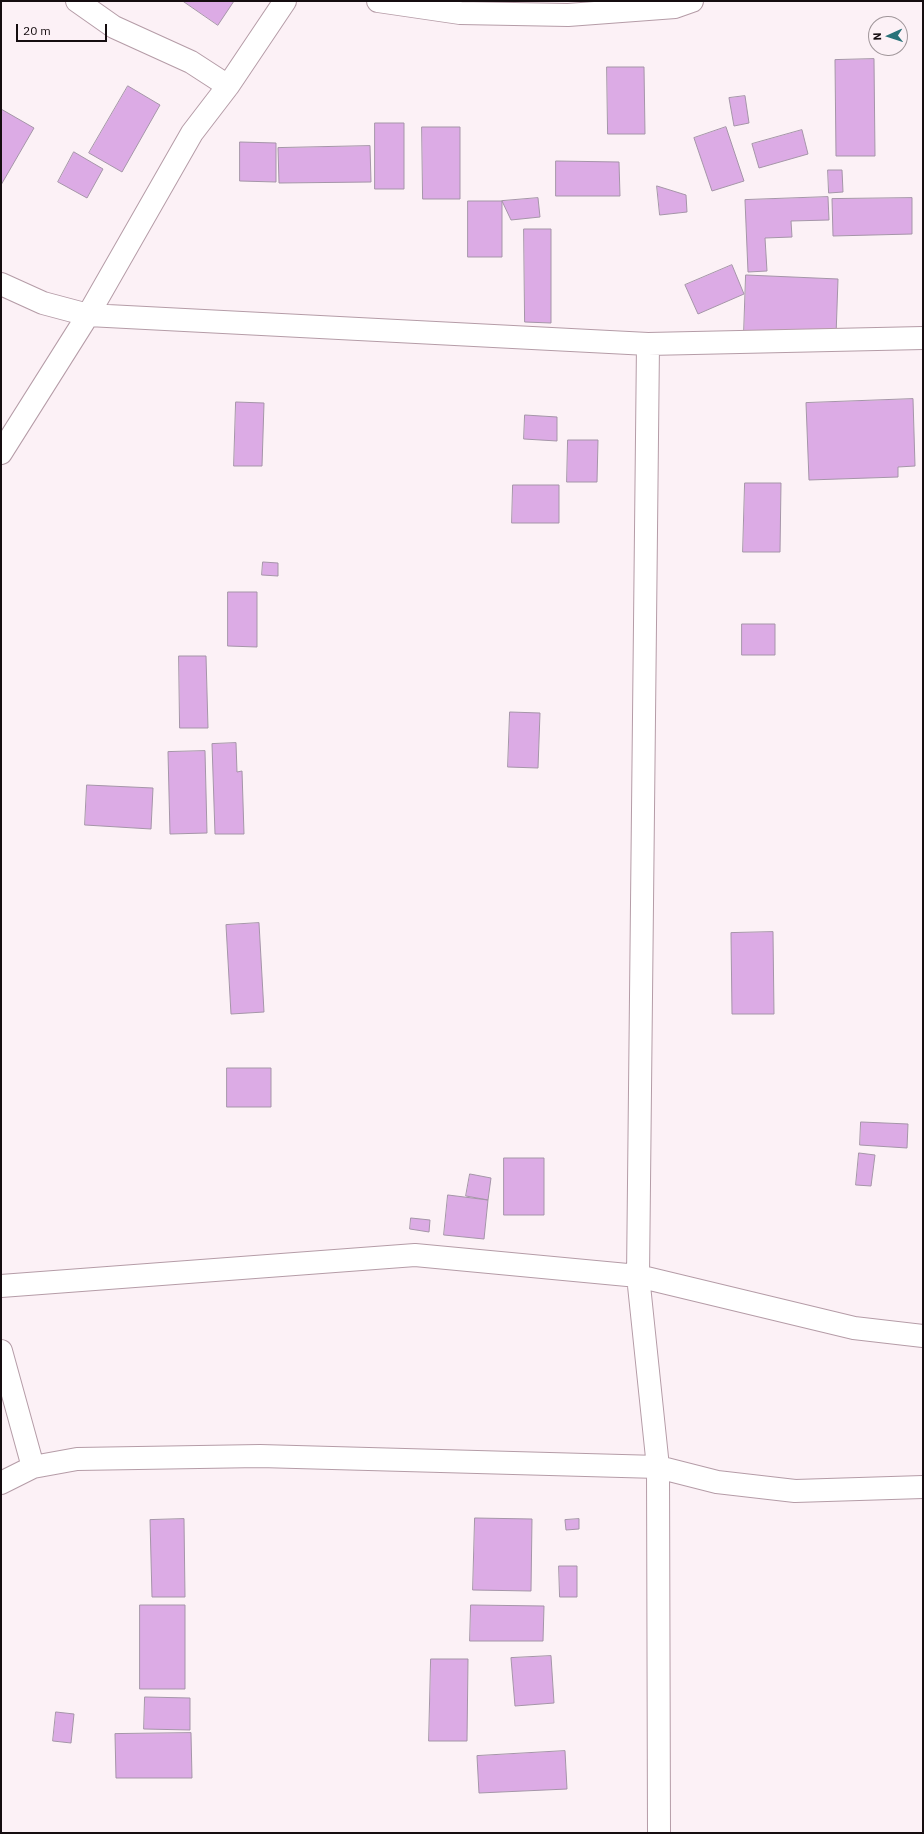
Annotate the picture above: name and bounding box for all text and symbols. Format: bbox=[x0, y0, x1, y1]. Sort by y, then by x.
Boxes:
scale bar bbox=[18, 16, 109, 42]
north arrow bbox=[868, 16, 908, 56]
text: 20 m bbox=[23, 23, 51, 38]
text: N bbox=[870, 32, 884, 41]

